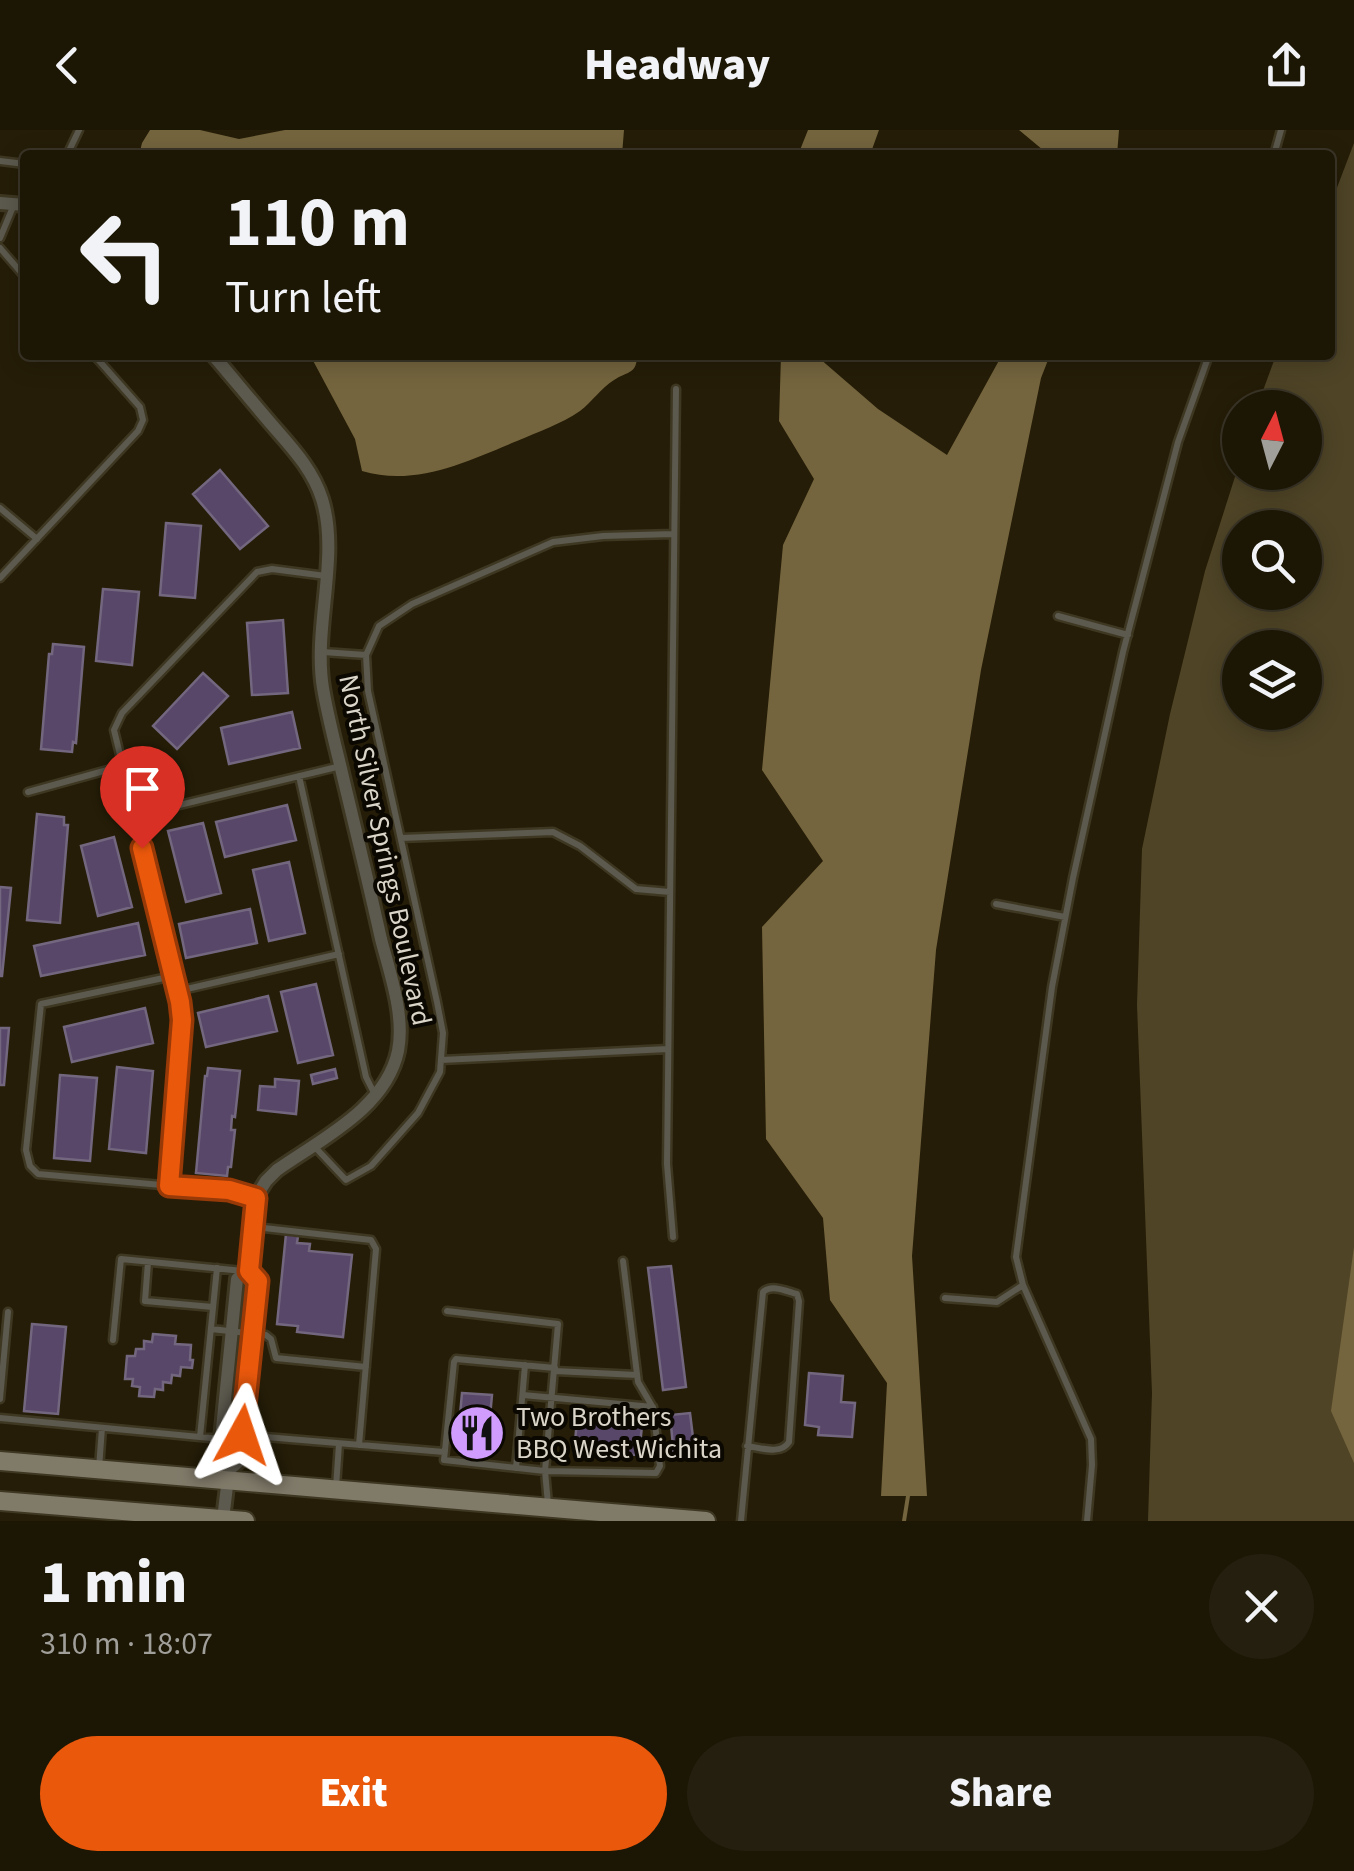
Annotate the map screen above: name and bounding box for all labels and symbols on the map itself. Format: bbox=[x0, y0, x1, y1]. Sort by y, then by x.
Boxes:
north arrow bbox=[1222, 390, 1322, 490]
street label: North Silver Springs Boulevard bbox=[328, 671, 442, 1029]
pin bbox=[100, 746, 185, 849]
position arrow bbox=[190, 1383, 294, 1487]
place label: Two Brothers BBQ West Wichita bbox=[516, 1397, 722, 1469]
restaurant icon: Two Brothers BBQ West Wichita bbox=[447, 1403, 507, 1463]

